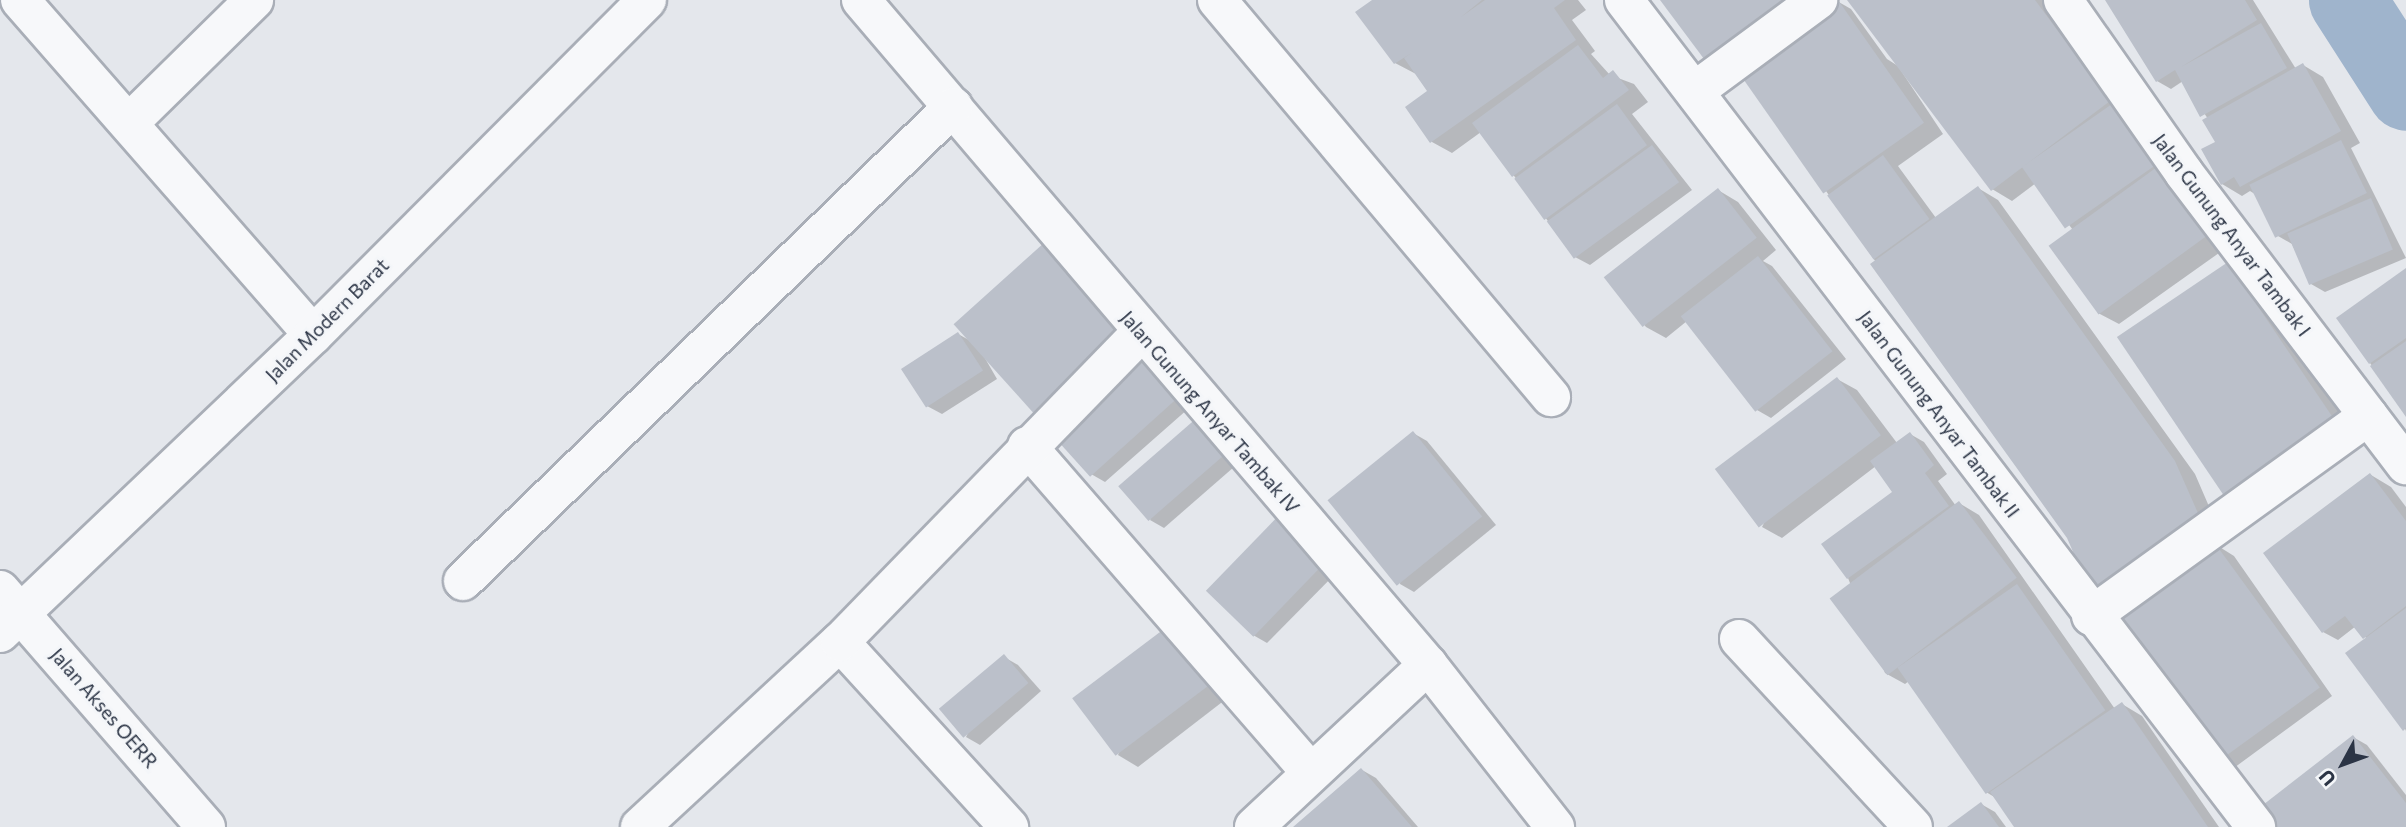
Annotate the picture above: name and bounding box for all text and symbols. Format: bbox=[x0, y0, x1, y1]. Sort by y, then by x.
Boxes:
street label: Jalan Gunung Anyar Tambak I bbox=[2148, 129, 2316, 341]
street label: Jalan Modern Barat bbox=[261, 254, 393, 386]
street label: Jalan Gunung Anyar Tambak IV bbox=[1116, 306, 1304, 518]
street label: Jalan Gunung Anyar Tambak II bbox=[1854, 306, 2024, 522]
street label: Jalan Akses OERR bbox=[46, 643, 162, 773]
north arrow bbox=[2308, 729, 2378, 799]
text: U bbox=[2314, 765, 2340, 791]

